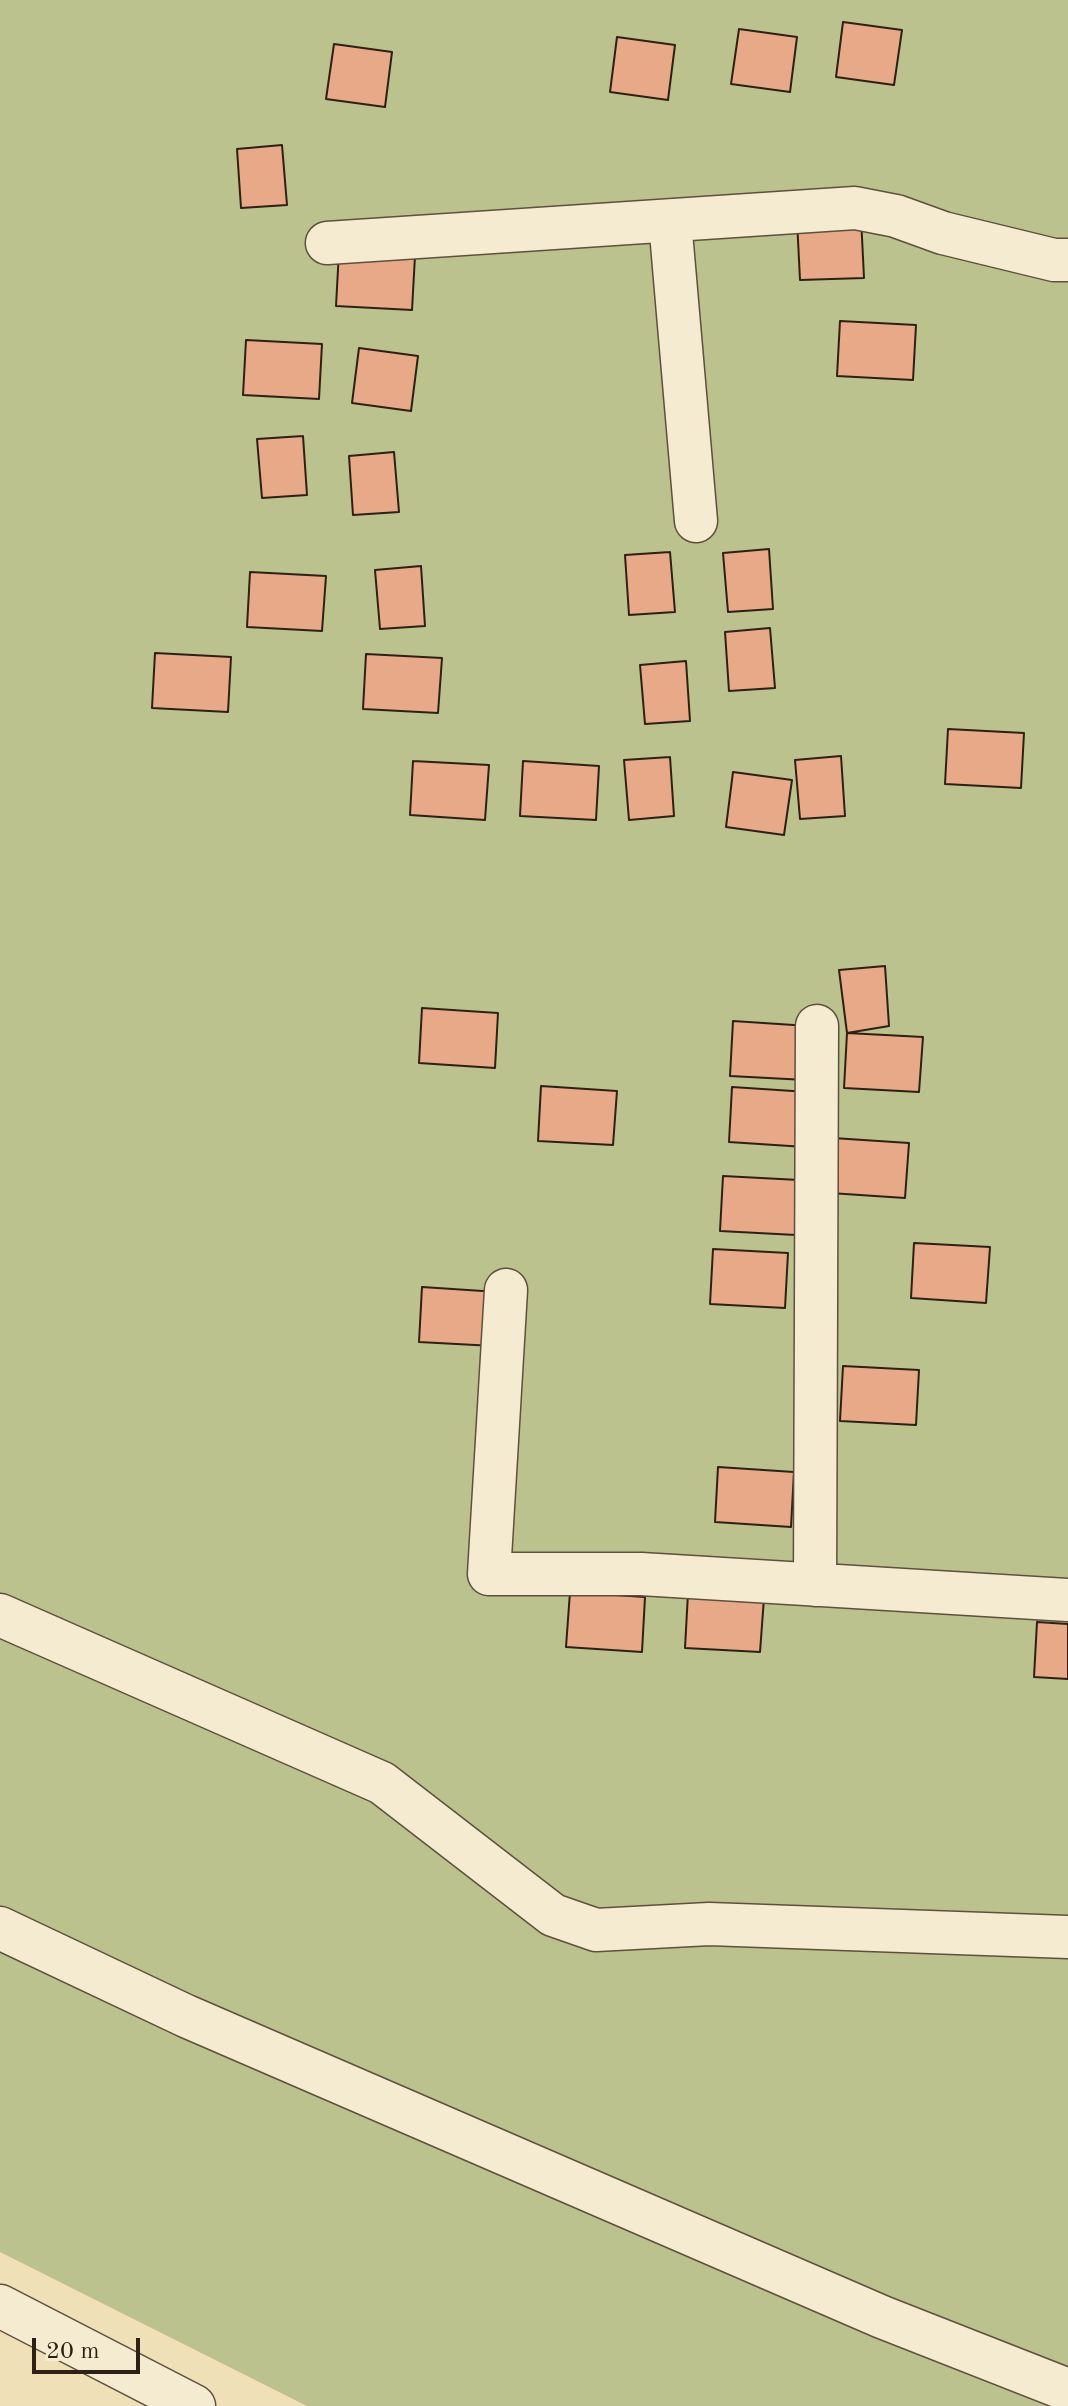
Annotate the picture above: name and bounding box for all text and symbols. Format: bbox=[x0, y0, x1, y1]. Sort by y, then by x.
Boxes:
scale bar bbox=[36, 2322, 144, 2372]
text: 20 m bbox=[46, 2340, 100, 2364]

